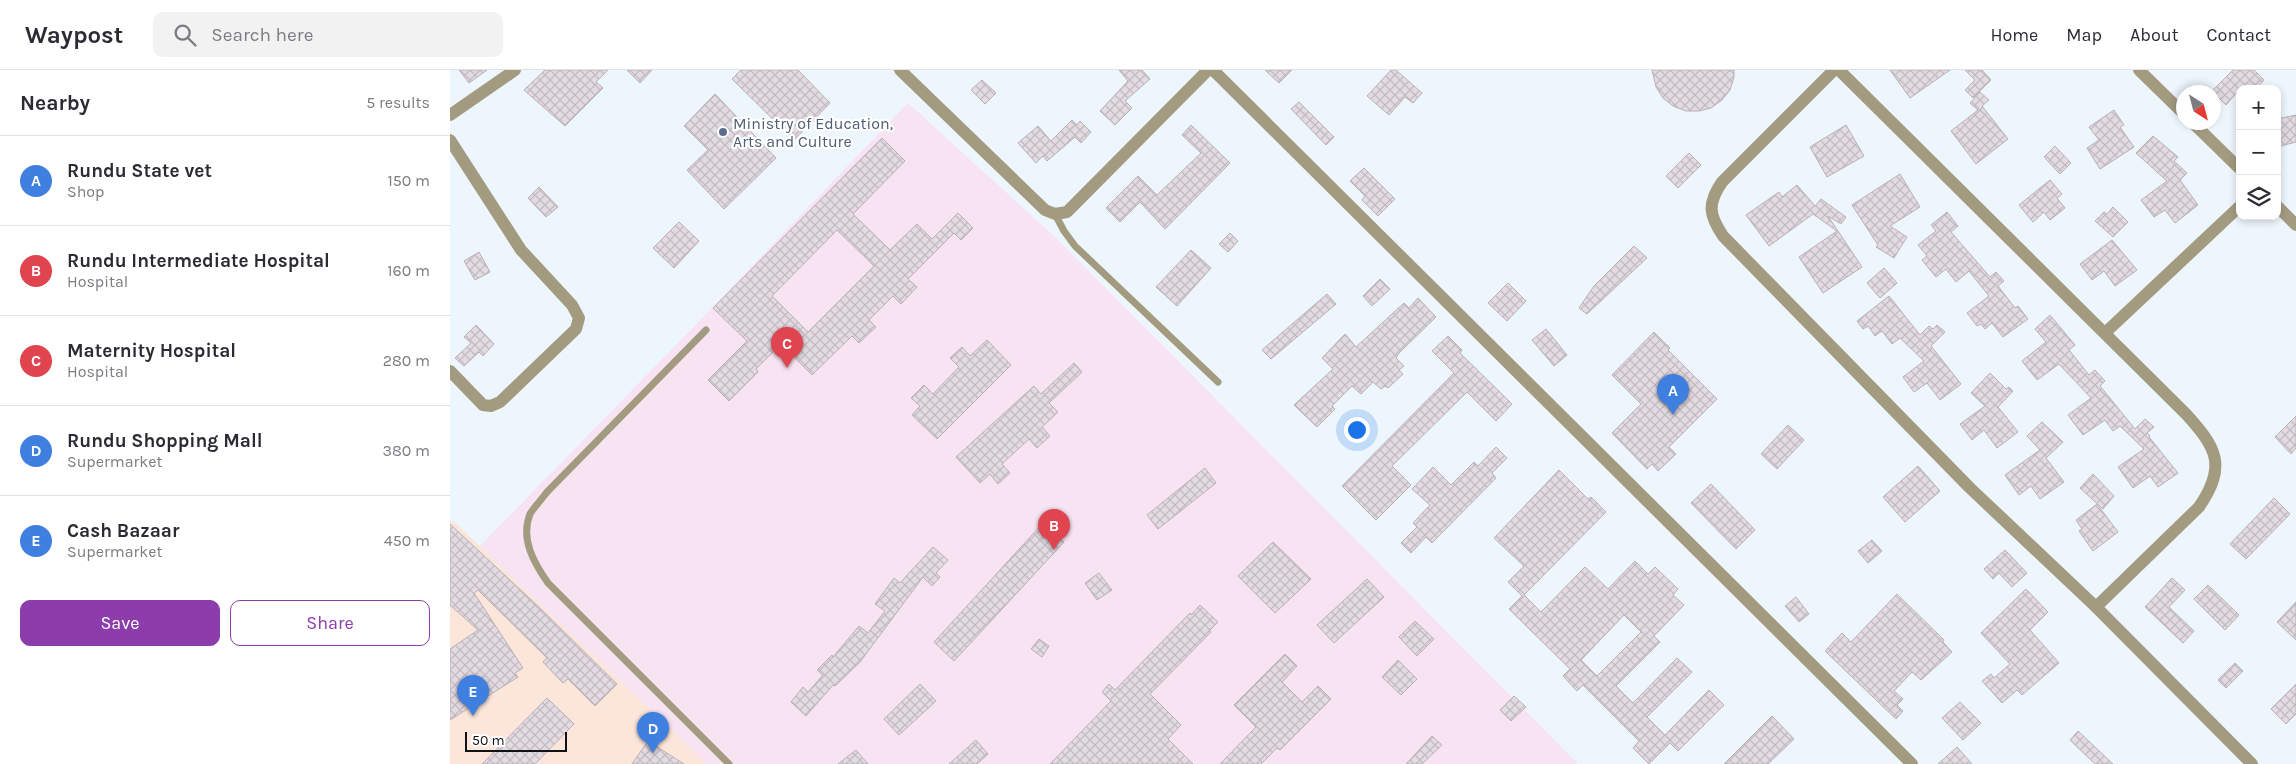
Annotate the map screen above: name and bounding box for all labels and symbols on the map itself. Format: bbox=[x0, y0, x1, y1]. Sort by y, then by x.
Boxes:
north arrow bbox=[2176, 85, 2221, 130]
place label: Ministry of Education, Arts and Culture bbox=[733, 114, 893, 151]
marker: Ministry of Education, Arts and Culture bbox=[717, 126, 729, 138]
pin: C bbox=[771, 327, 803, 368]
pin: A bbox=[1657, 374, 1689, 415]
your location bbox=[1344, 417, 1370, 443]
pin: B bbox=[1038, 509, 1070, 550]
pin: E bbox=[457, 675, 489, 716]
pin: D bbox=[637, 712, 669, 753]
scale bar bbox=[465, 729, 568, 752]

